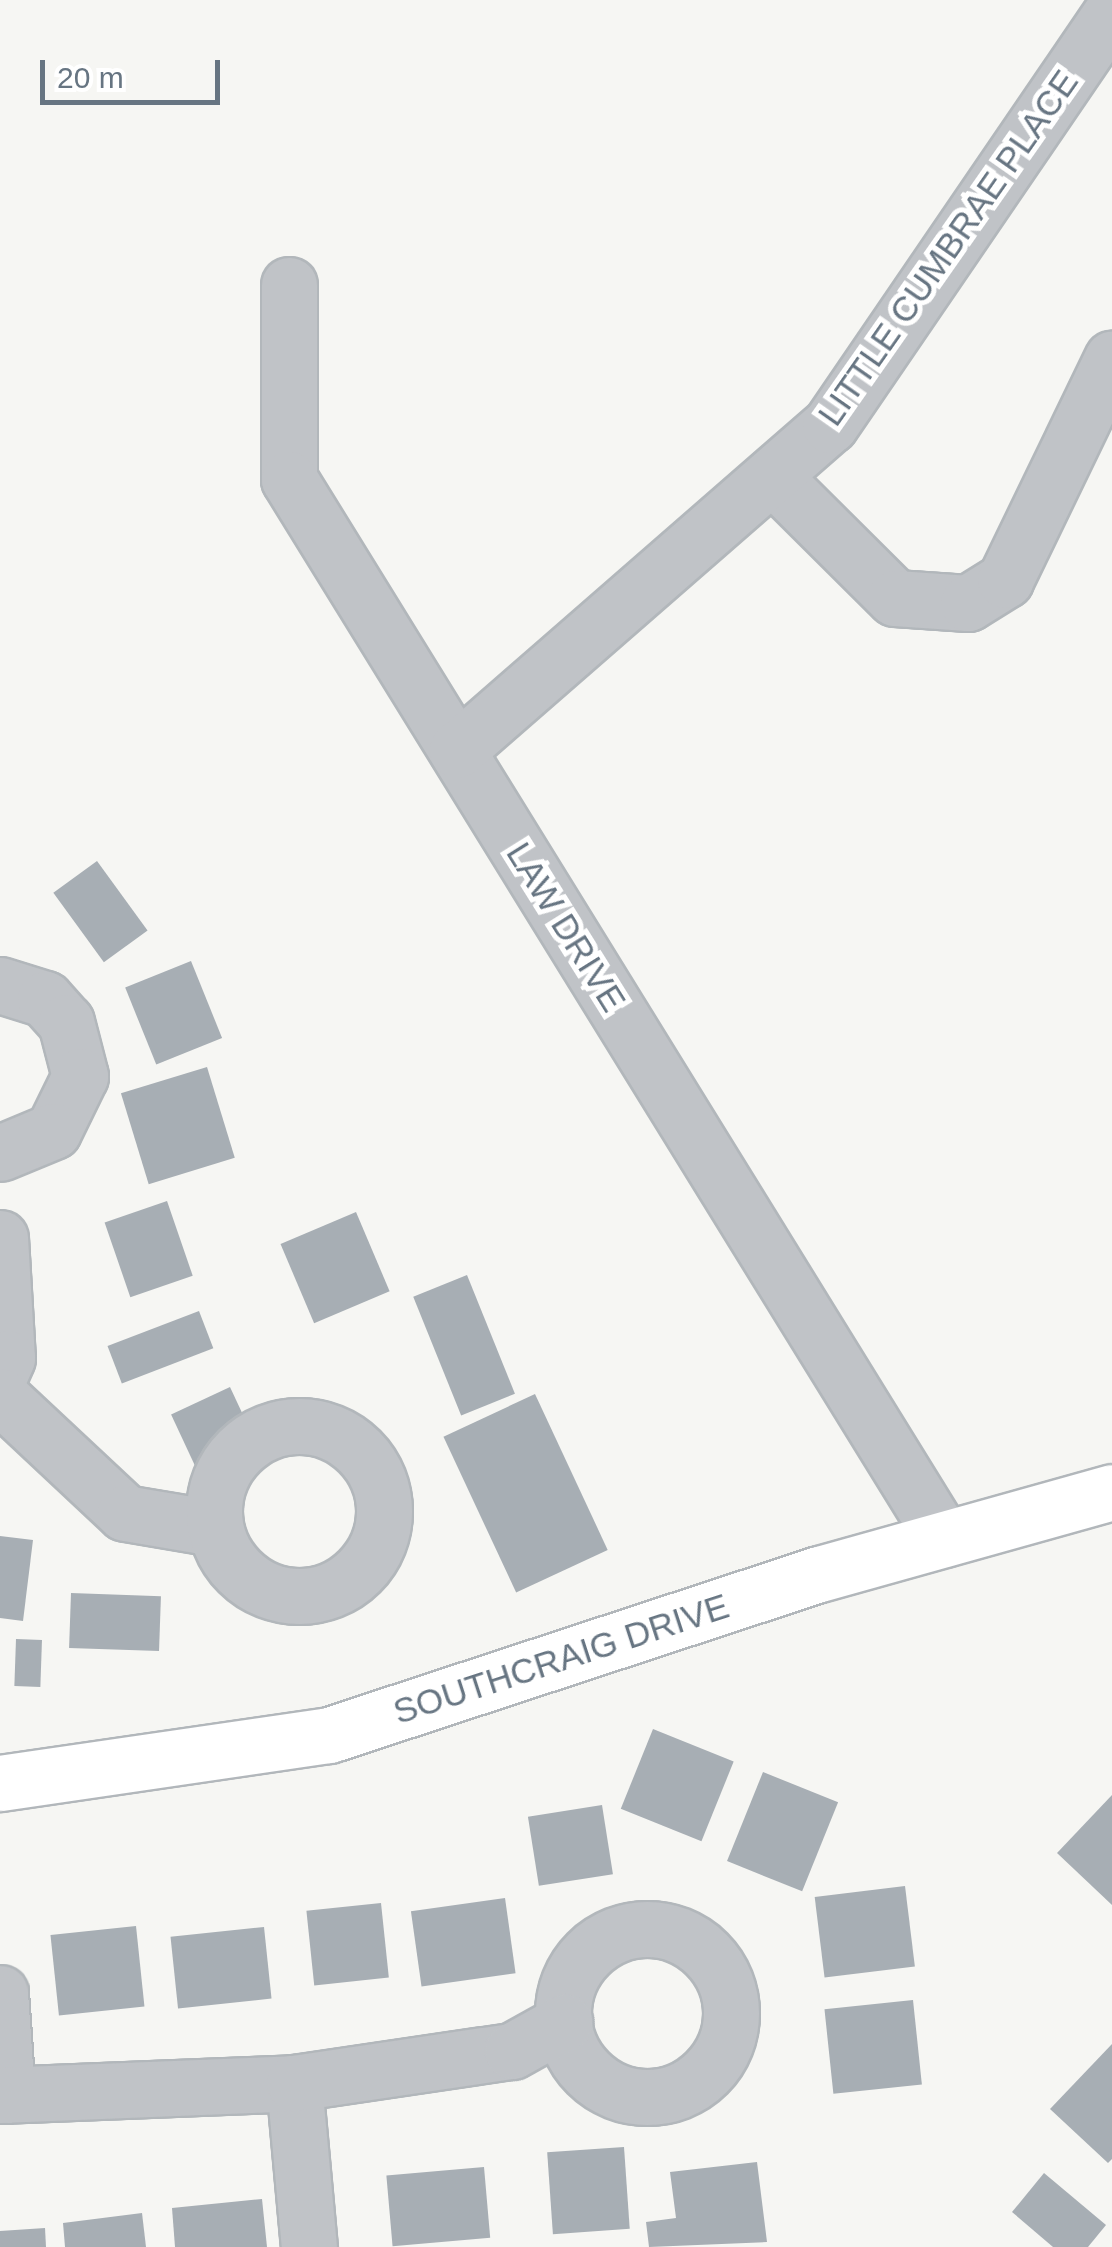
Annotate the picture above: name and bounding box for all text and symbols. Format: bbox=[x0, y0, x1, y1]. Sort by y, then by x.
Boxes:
scale bar bbox=[45, 40, 225, 102]
text: 20 m bbox=[57, 61, 124, 94]
street label: LITTLE CUMBRAE PLACE bbox=[809, 62, 1087, 434]
street label: LAW DRIVE bbox=[498, 835, 634, 1019]
street label: SOUTHCRAIG DRIVE bbox=[388, 1585, 734, 1733]

